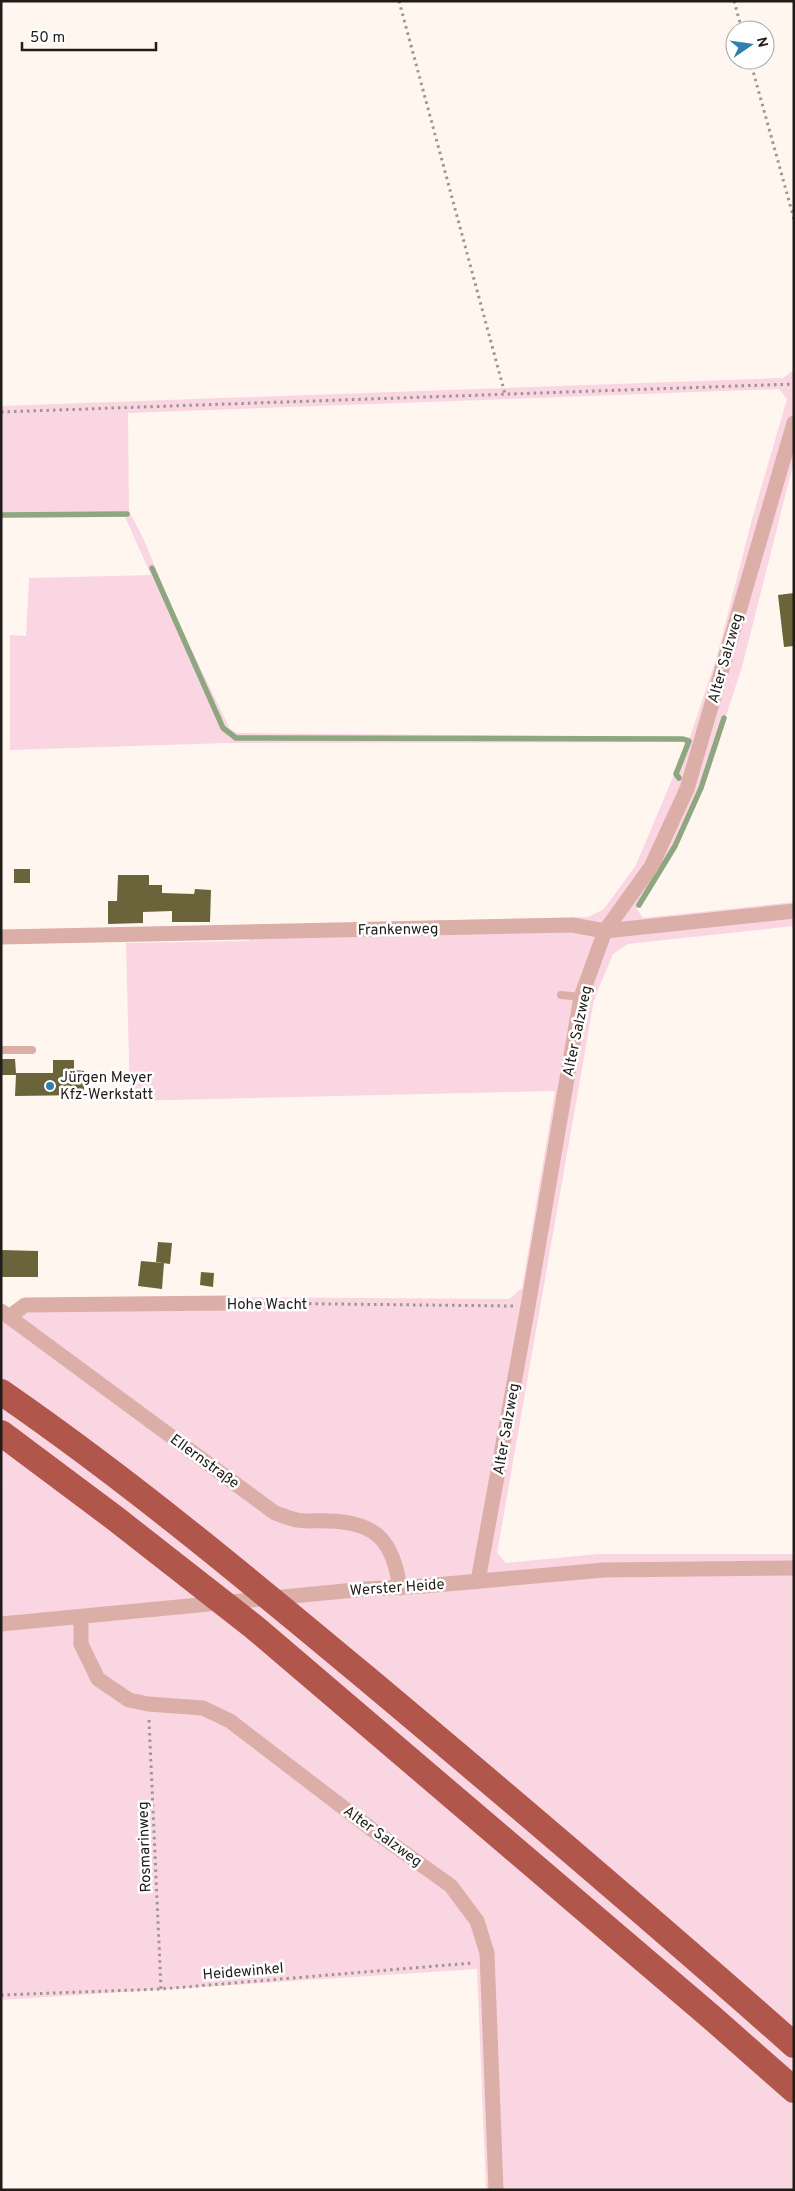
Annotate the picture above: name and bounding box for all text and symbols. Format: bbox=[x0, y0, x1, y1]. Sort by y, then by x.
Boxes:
scale bar bbox=[22, 20, 156, 52]
north arrow bbox=[725, 20, 775, 70]
text: 50 m bbox=[30, 29, 65, 48]
text: N bbox=[752, 36, 771, 49]
street label: Alter Salzweg bbox=[705, 611, 748, 706]
street label: Frankenweg bbox=[357, 920, 439, 941]
street label: Alter Salzweg bbox=[560, 984, 597, 1079]
place label: Jürgen Meyer Kfz-Werkstatt bbox=[60, 1069, 153, 1105]
marker: Jürgen Meyer Kfz-Werkstatt bbox=[44, 1080, 56, 1092]
street label: Hohe Wacht bbox=[227, 1296, 307, 1315]
street label: Alter Salzweg bbox=[490, 1382, 525, 1477]
street label: Ellernstraße bbox=[166, 1431, 242, 1494]
street label: Werster Heide bbox=[349, 1576, 445, 1601]
street label: Rosmarinweg bbox=[134, 1801, 157, 1893]
street label: Alter Salzweg bbox=[339, 1802, 425, 1872]
street label: Heidewinkel bbox=[202, 1959, 284, 1985]

